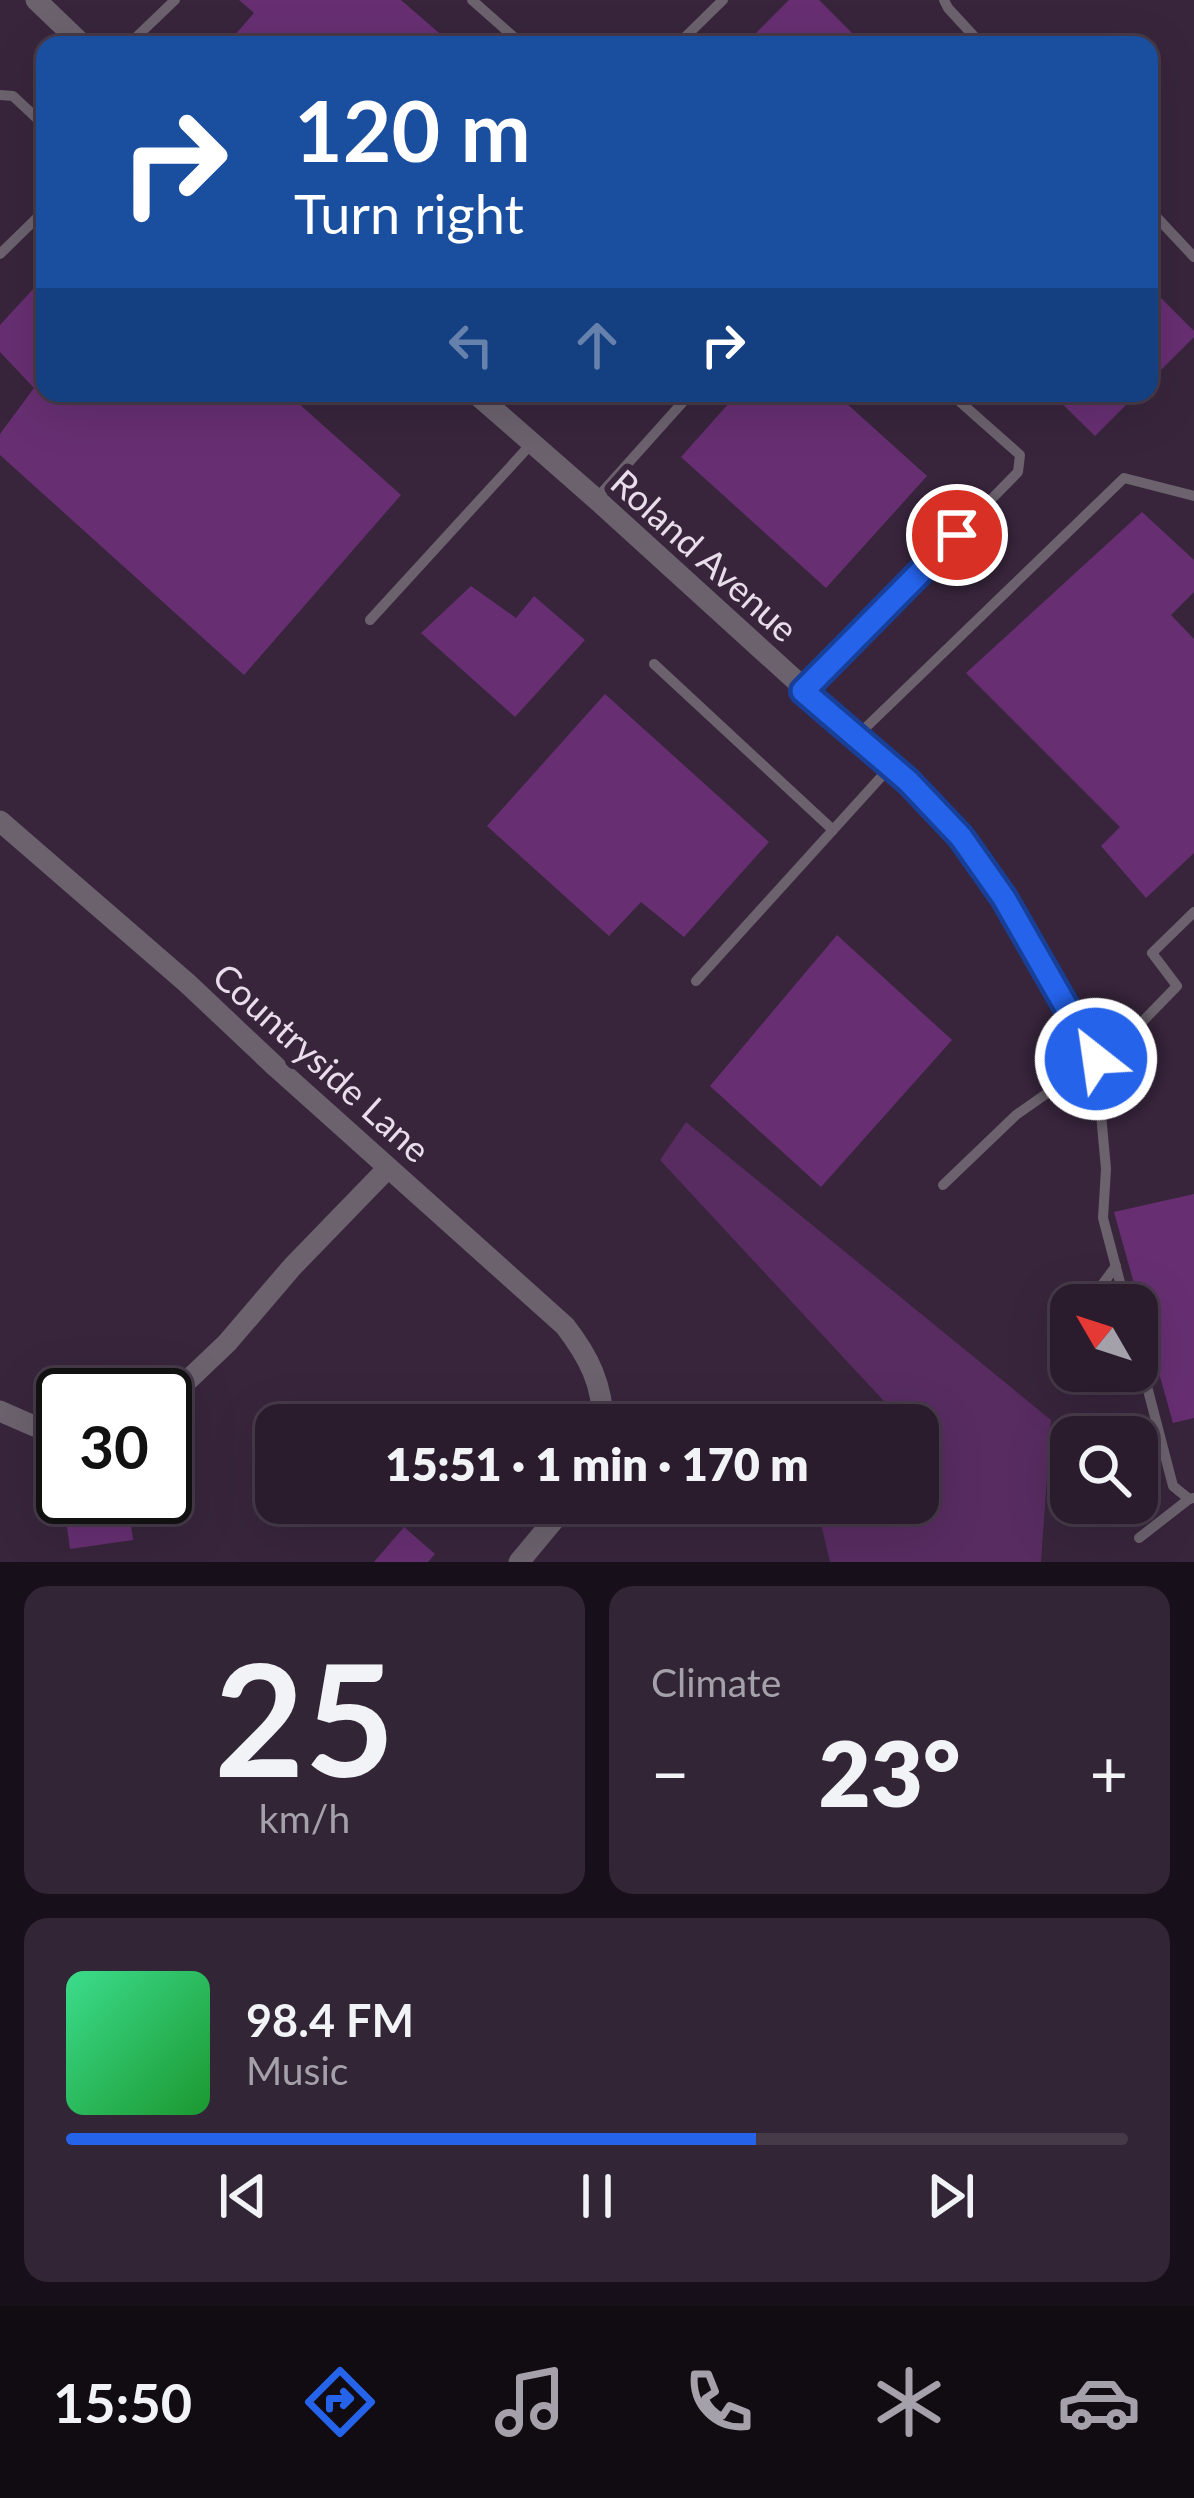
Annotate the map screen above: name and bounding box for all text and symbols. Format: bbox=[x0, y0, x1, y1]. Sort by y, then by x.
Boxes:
text: 120 m bbox=[294, 79, 531, 180]
icon: right bbox=[96, 84, 252, 240]
text: Turn right bbox=[294, 181, 524, 246]
icon: left bbox=[438, 312, 504, 378]
icon: ahead bbox=[564, 312, 630, 378]
icon: right bbox=[690, 312, 756, 378]
street label: Roland Avenue bbox=[603, 460, 807, 650]
pin bbox=[906, 484, 1008, 586]
icon: arrive bbox=[924, 502, 990, 568]
street label: Countryside Lane bbox=[205, 953, 439, 1171]
position arrow bbox=[1033, 996, 1159, 1122]
north arrow bbox=[1050, 1284, 1158, 1392]
map controls bbox=[1050, 1284, 1158, 1524]
speed limit sign: 30 bbox=[36, 1368, 192, 1524]
button: search bbox=[1050, 1416, 1158, 1524]
text: 15:51 · 1 min · 170 m bbox=[385, 1437, 809, 1491]
text: 25 bbox=[214, 1623, 395, 1810]
text: Climate bbox=[651, 1659, 781, 1705]
text: 23° bbox=[819, 1718, 960, 1826]
text: − bbox=[651, 1733, 689, 1812]
text: + bbox=[1090, 1733, 1128, 1812]
text: km/h bbox=[259, 1795, 350, 1841]
text: 98.4 FM bbox=[246, 1993, 414, 2047]
text: Music bbox=[246, 2047, 348, 2093]
icon: previous bbox=[210, 2163, 276, 2229]
icon: pause bbox=[564, 2163, 630, 2229]
icon: next bbox=[918, 2163, 984, 2229]
icon: directions bbox=[298, 2360, 382, 2444]
icon: music bbox=[488, 2360, 572, 2444]
icon: phone bbox=[677, 2360, 761, 2444]
icon: climate bbox=[867, 2360, 951, 2444]
icon: car bbox=[1057, 2360, 1141, 2444]
text: 15:50 bbox=[53, 2370, 192, 2435]

